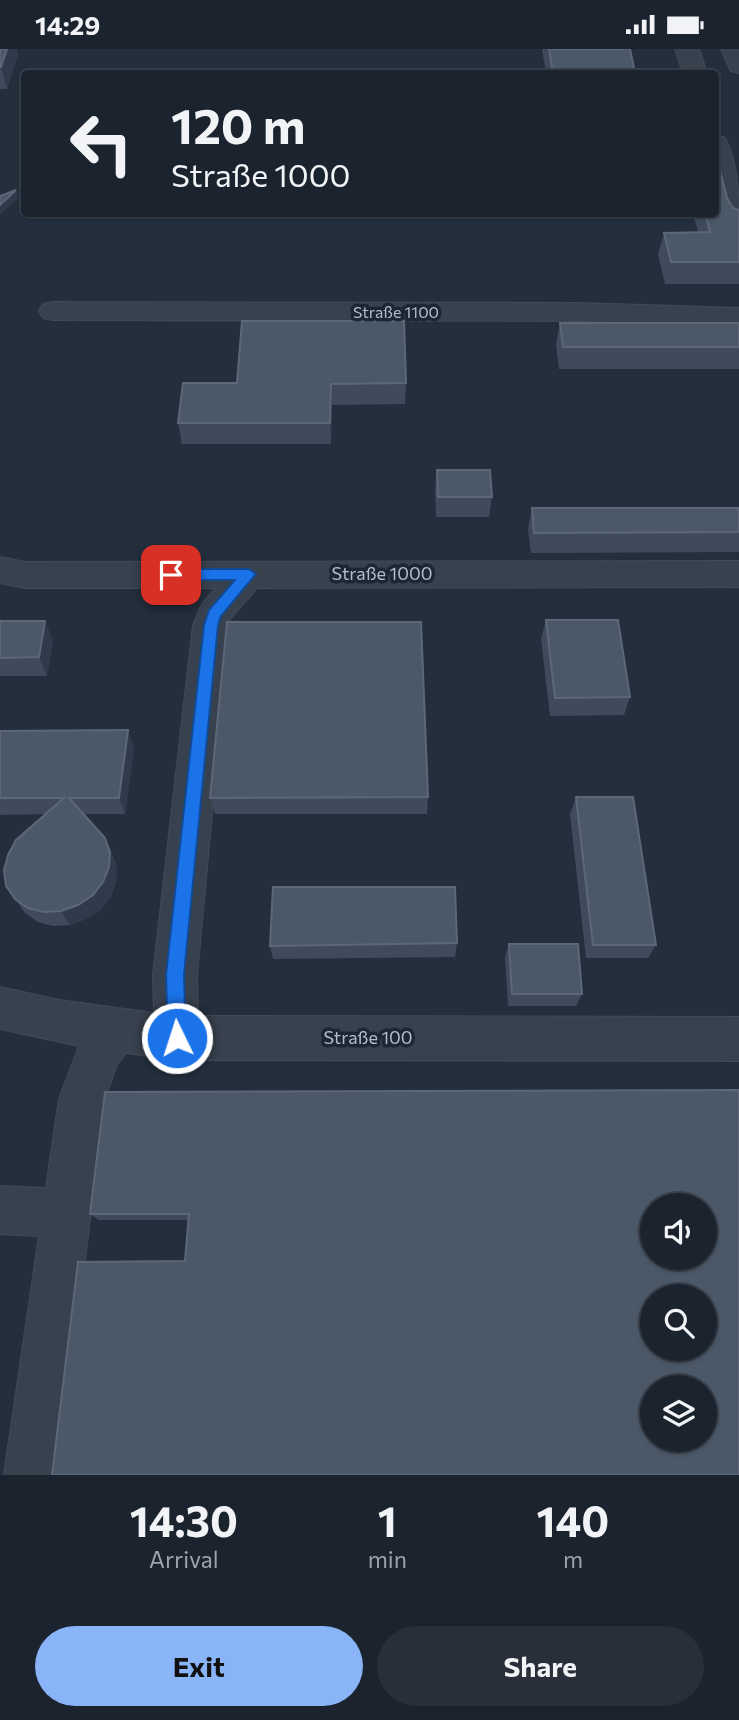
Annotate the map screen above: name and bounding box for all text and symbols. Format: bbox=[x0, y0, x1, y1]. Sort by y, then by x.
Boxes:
text: 14:29 bbox=[35, 9, 100, 40]
text: 120 m bbox=[171, 94, 305, 154]
icon: left bbox=[56, 98, 147, 189]
text: Straße 1000 bbox=[171, 154, 351, 194]
street label: Straße 1100 bbox=[353, 302, 439, 321]
pin bbox=[141, 545, 201, 605]
icon: arrive bbox=[152, 556, 190, 594]
street label: Straße 1000 bbox=[332, 562, 432, 584]
position arrow bbox=[140, 1001, 214, 1075]
street label: Straße 100 bbox=[323, 1026, 413, 1048]
map controls bbox=[640, 1193, 717, 1452]
button: sound bbox=[640, 1193, 717, 1270]
button: search bbox=[640, 1284, 717, 1361]
button: layers bbox=[640, 1375, 717, 1452]
text: 14:30 bbox=[130, 1494, 238, 1546]
text: 1 bbox=[378, 1494, 397, 1546]
text: 140 bbox=[537, 1494, 609, 1546]
text: Arrival bbox=[149, 1545, 219, 1573]
text: min bbox=[368, 1545, 407, 1573]
text: m bbox=[563, 1545, 583, 1573]
button: Exit bbox=[35, 1626, 363, 1706]
button: Share bbox=[377, 1626, 704, 1706]

